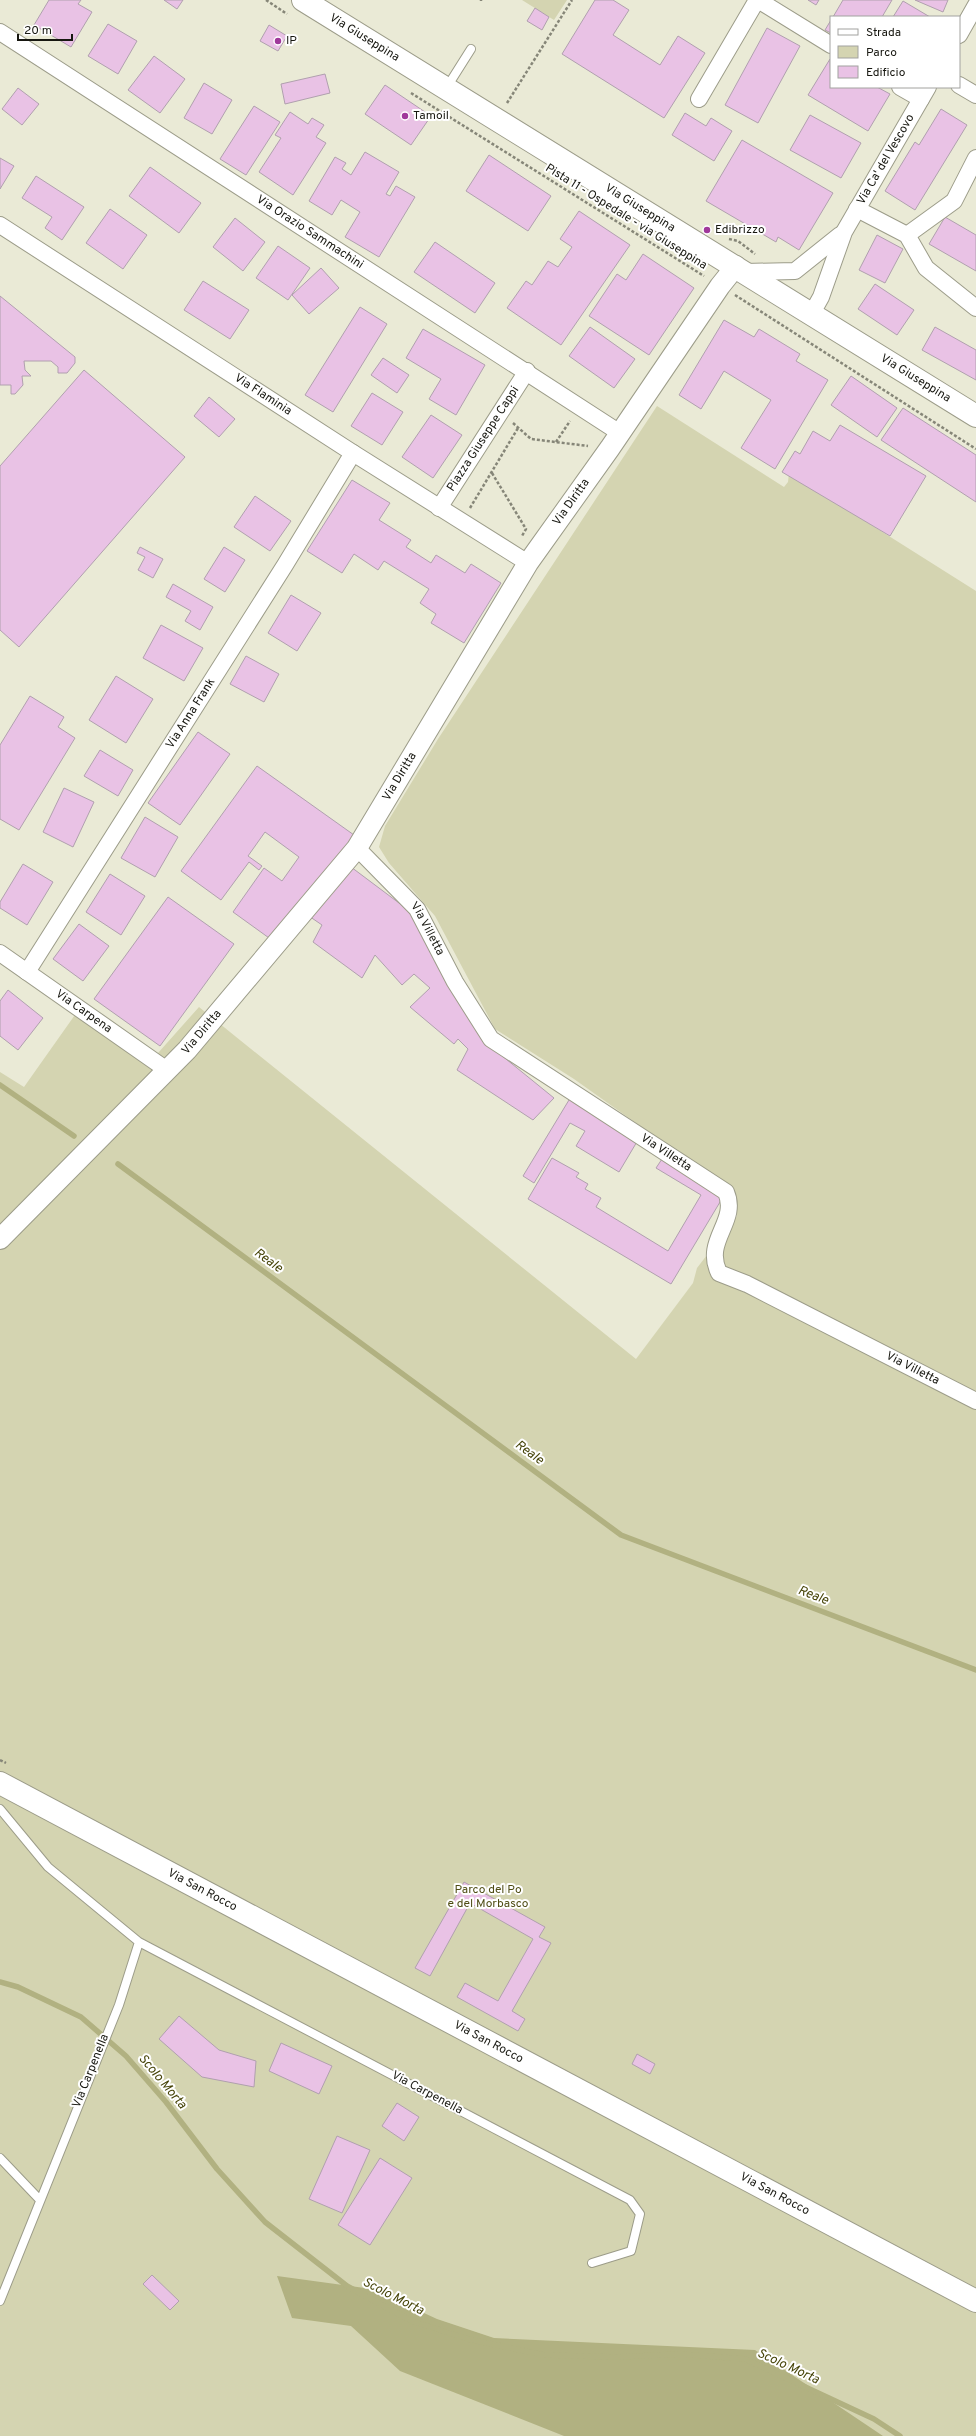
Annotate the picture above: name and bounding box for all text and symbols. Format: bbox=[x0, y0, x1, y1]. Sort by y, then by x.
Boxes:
street label: Via Giuseppina bbox=[326, 10, 402, 66]
scale bar bbox=[18, 16, 72, 42]
legend bbox=[830, 16, 960, 88]
text: 20 m bbox=[24, 23, 52, 39]
text: Strada bbox=[866, 25, 901, 41]
place label: IP bbox=[286, 33, 297, 49]
marker: IP bbox=[273, 36, 283, 46]
text: Parco bbox=[866, 45, 897, 61]
text: Edificio bbox=[866, 65, 906, 81]
place label: Tamoil bbox=[413, 108, 449, 124]
marker: Tamoil bbox=[400, 111, 410, 121]
street label: Via Ca' del Vescovo bbox=[853, 111, 919, 208]
street label: Pista 11 - Ospedale - via Giuseppina bbox=[542, 160, 710, 274]
street label: Via Giuseppina bbox=[602, 180, 678, 236]
street label: Via Orazio Sammachini bbox=[253, 192, 367, 273]
place label: Edibrizzo bbox=[715, 222, 765, 238]
marker: Edibrizzo bbox=[702, 225, 712, 235]
street label: Via Giuseppina bbox=[877, 351, 954, 406]
street label: Via Flaminia bbox=[231, 370, 295, 419]
street label: Piazza Giuseppe Cappi bbox=[444, 383, 523, 495]
street label: Via Diritta bbox=[549, 475, 594, 529]
street label: Via Anna Frank bbox=[163, 675, 219, 752]
street label: Via Diritta bbox=[379, 749, 421, 804]
street label: Via Villetta bbox=[407, 899, 448, 958]
street label: Via Carpena bbox=[52, 986, 115, 1037]
street label: Via Diritta bbox=[178, 1006, 225, 1058]
street label: Via Villetta bbox=[637, 1130, 695, 1175]
water label: Reale bbox=[251, 1245, 286, 1277]
street label: Via Villetta bbox=[883, 1348, 942, 1389]
water label: Reale bbox=[512, 1437, 547, 1469]
water label: Reale bbox=[796, 1583, 831, 1609]
street label: Via San Rocco bbox=[165, 1865, 240, 1916]
park label: Parco del Po e del Morbasco bbox=[448, 1882, 529, 1912]
street label: Via San Rocco bbox=[451, 2017, 526, 2067]
street label: Via Carpenella bbox=[69, 2032, 113, 2110]
water label: Scolo Morta bbox=[134, 2051, 190, 2113]
street label: Via Carpenella bbox=[389, 2068, 465, 2118]
street label: Via San Rocco bbox=[737, 2169, 813, 2219]
water label: Scolo Morta bbox=[360, 2275, 427, 2319]
water label: Scolo Morta bbox=[754, 2346, 822, 2388]

